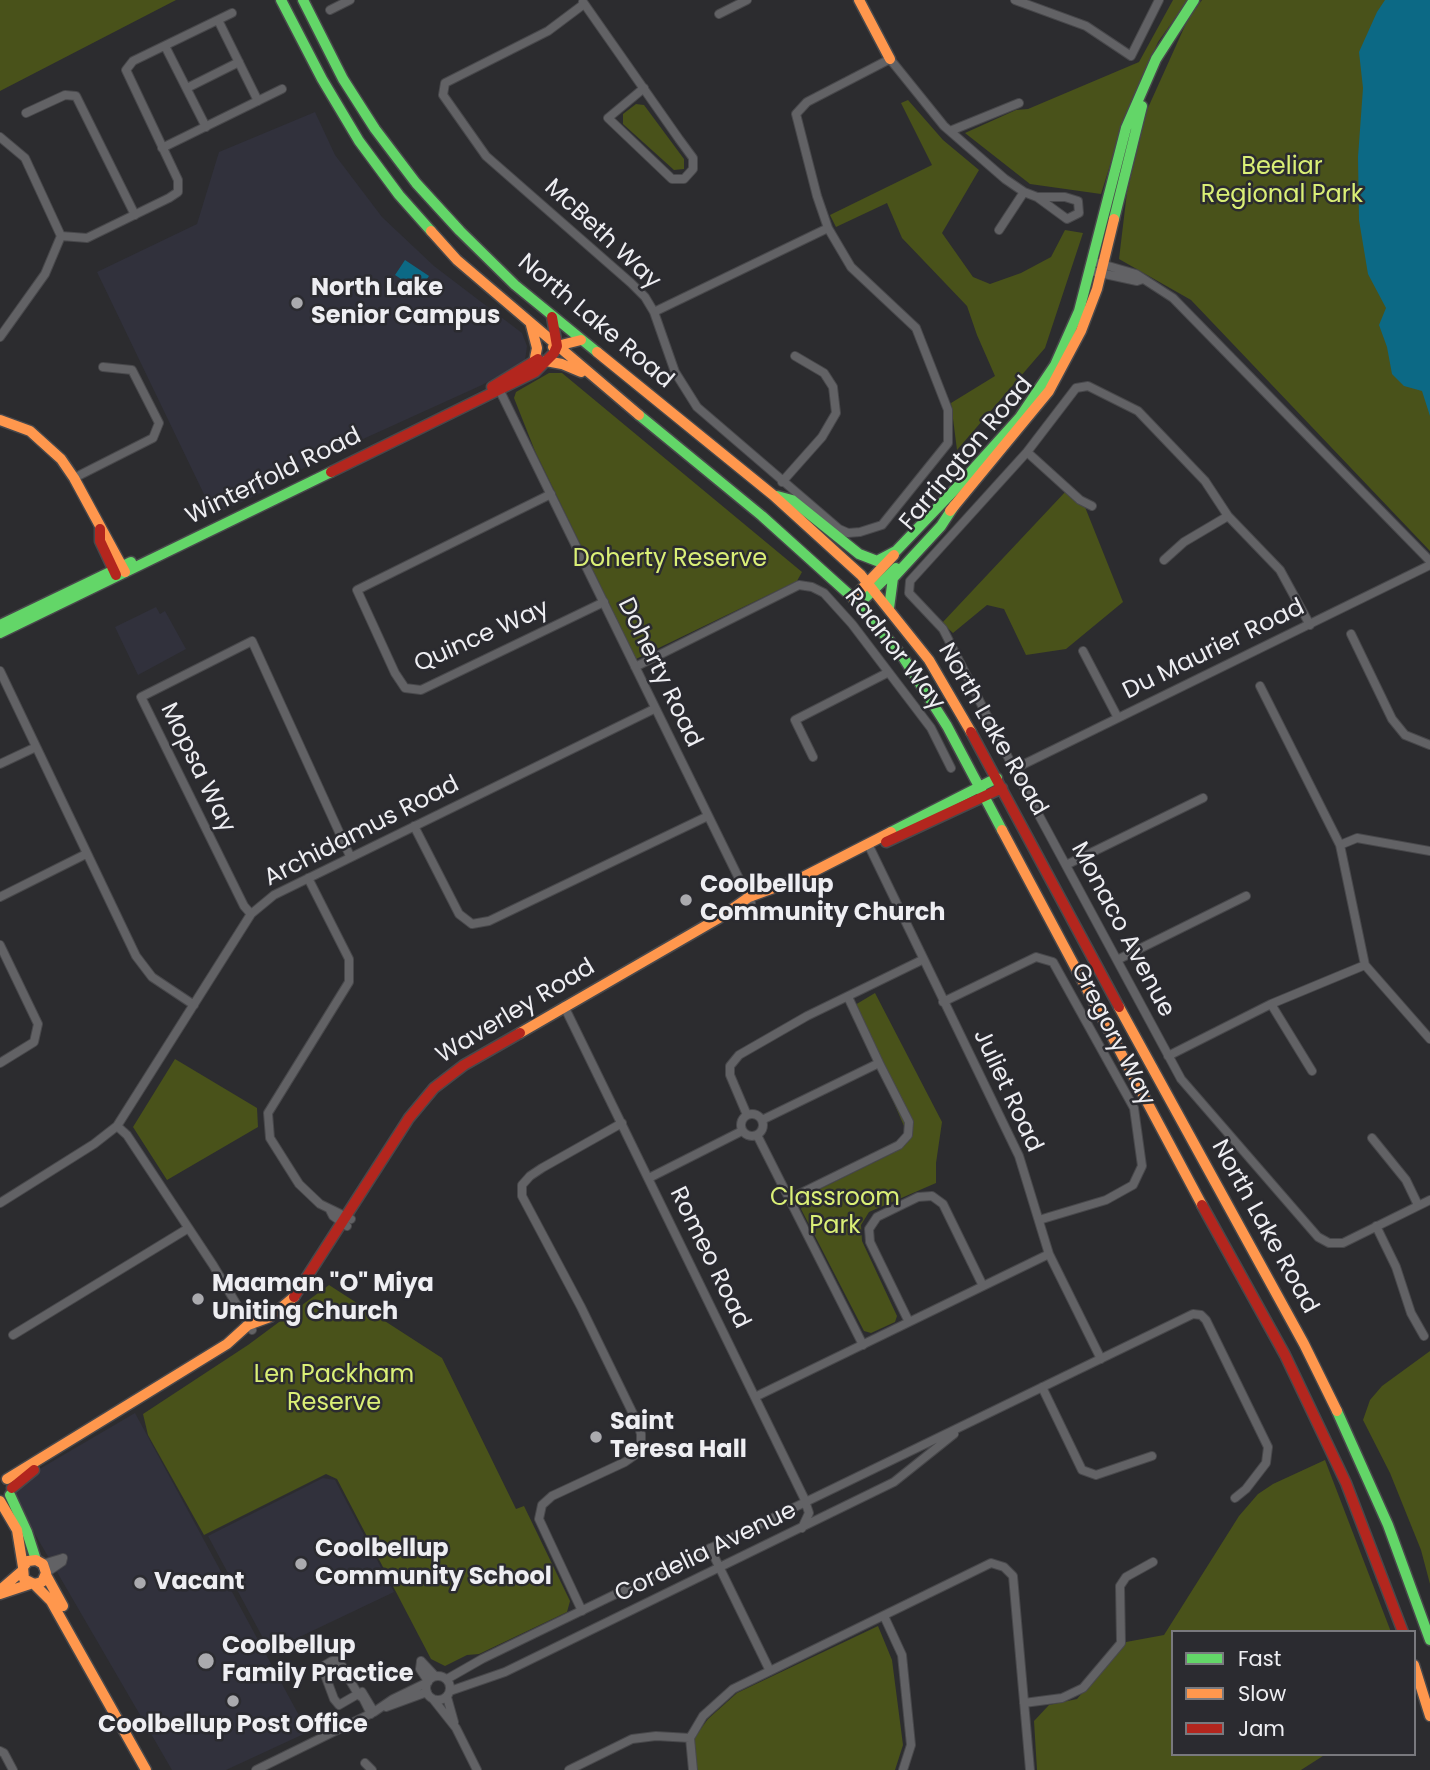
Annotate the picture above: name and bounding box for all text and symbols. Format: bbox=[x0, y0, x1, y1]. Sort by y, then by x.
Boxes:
park label: Beeliar Regional Park bbox=[1201, 154, 1363, 210]
street label: McBeth Way bbox=[538, 174, 666, 296]
street label: North Lake Road bbox=[511, 249, 679, 395]
place label: North Lake Senior Campus bbox=[311, 275, 500, 331]
marker: North Lake Senior Campus bbox=[289, 295, 305, 311]
street label: Farrington Road bbox=[894, 371, 1040, 537]
street label: Winterfold Road bbox=[182, 422, 366, 532]
park label: Doherty Reserve bbox=[573, 546, 767, 574]
street label: Radnor Way bbox=[838, 583, 950, 717]
street label: Quince Way bbox=[410, 594, 554, 680]
street label: Doherty Road bbox=[610, 594, 708, 752]
street label: Du Maurier Road bbox=[1118, 594, 1310, 706]
street label: North Lake Road bbox=[931, 639, 1053, 821]
street label: Mopsa Way bbox=[153, 699, 241, 837]
street label: Archidamus Road bbox=[260, 770, 464, 894]
street label: Monaco Avenue bbox=[1064, 838, 1180, 1022]
place label: Coolbellup Community Church bbox=[700, 872, 945, 928]
marker: Coolbellup Community Church bbox=[678, 892, 694, 908]
street label: Waverley Road bbox=[431, 953, 601, 1071]
street label: Gregory Way bbox=[1064, 959, 1160, 1111]
street label: Juliet Road bbox=[966, 1025, 1048, 1157]
street label: North Lake Road bbox=[1204, 1135, 1324, 1319]
street label: Romeo Road bbox=[662, 1183, 756, 1333]
park label: Classroom Park bbox=[770, 1185, 900, 1241]
place label: Maaman "O" Miya Uniting Church bbox=[212, 1271, 434, 1327]
marker: Maaman "O" Miya Uniting Church bbox=[190, 1291, 206, 1307]
park label: Len Packham Reserve bbox=[254, 1362, 414, 1418]
place label: Saint Teresa Hall bbox=[610, 1409, 747, 1465]
marker: Saint Teresa Hall bbox=[588, 1429, 604, 1445]
street label: Cordelia Avenue bbox=[610, 1497, 802, 1609]
place label: Coolbellup Community School bbox=[315, 1536, 552, 1592]
marker: Coolbellup Community School bbox=[293, 1556, 309, 1572]
place label: Vacant bbox=[154, 1569, 245, 1597]
marker: Vacant bbox=[132, 1575, 148, 1591]
legend bbox=[1171, 1630, 1416, 1756]
place label: Coolbellup Family Practice bbox=[222, 1633, 413, 1689]
text: Fast bbox=[1238, 1644, 1281, 1673]
marker: Coolbellup Family Practice bbox=[196, 1651, 216, 1671]
text: Slow bbox=[1238, 1679, 1286, 1708]
marker: Coolbellup Post Office bbox=[225, 1693, 241, 1709]
place label: Coolbellup Post Office bbox=[98, 1712, 368, 1740]
text: Jam bbox=[1238, 1714, 1285, 1743]

